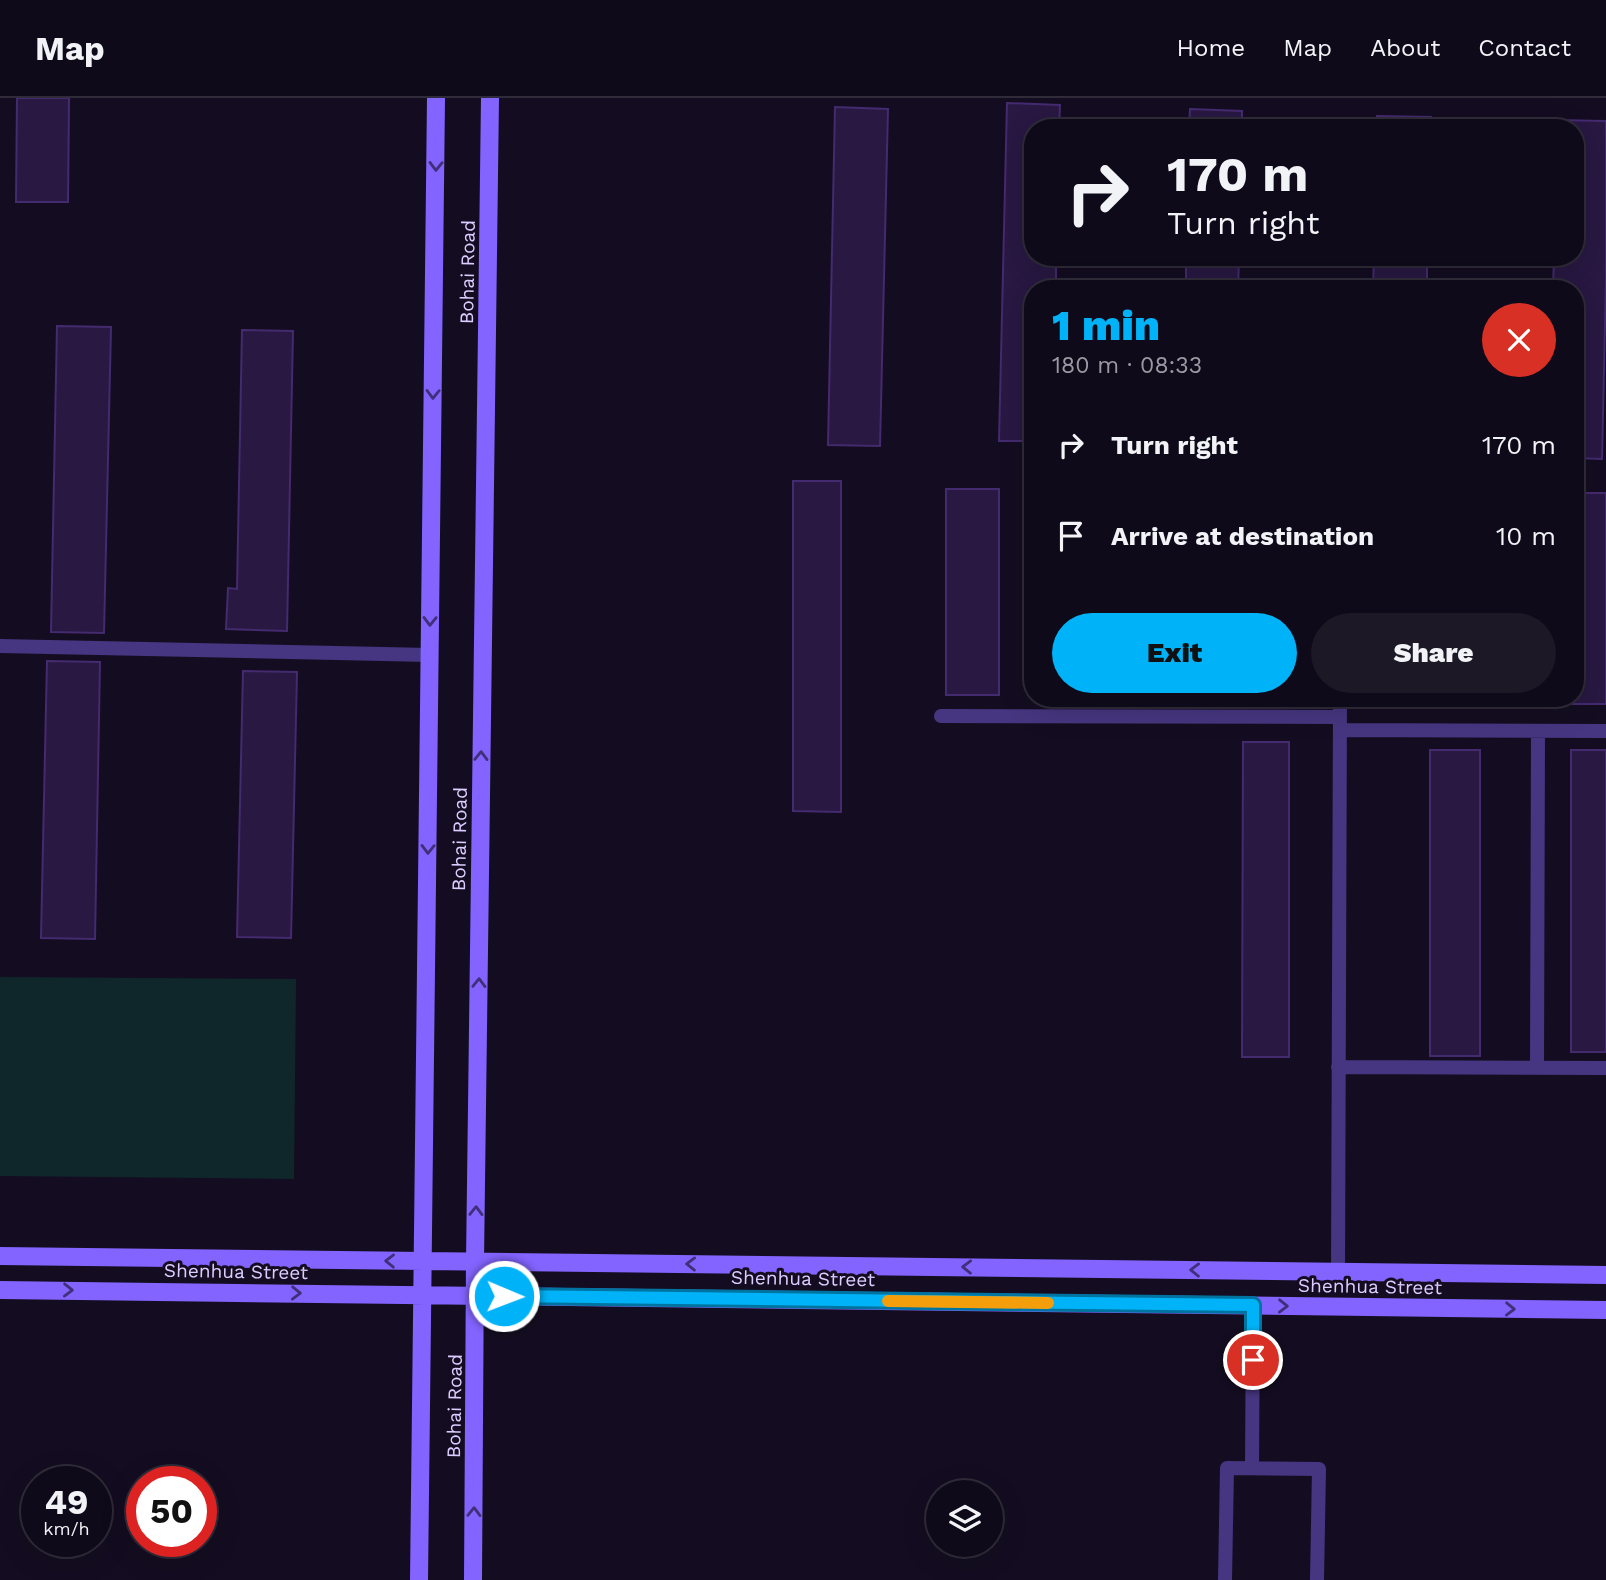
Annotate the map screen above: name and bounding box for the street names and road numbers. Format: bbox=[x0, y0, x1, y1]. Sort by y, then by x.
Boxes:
street label: Bohai Road bbox=[455, 220, 480, 324]
street label: Bohai Road bbox=[447, 787, 472, 891]
street label: Shenhua Street bbox=[164, 1259, 308, 1284]
street label: Shenhua Street bbox=[731, 1266, 875, 1291]
street label: Shenhua Street bbox=[1298, 1274, 1442, 1299]
street label: Bohai Road bbox=[442, 1354, 467, 1458]

